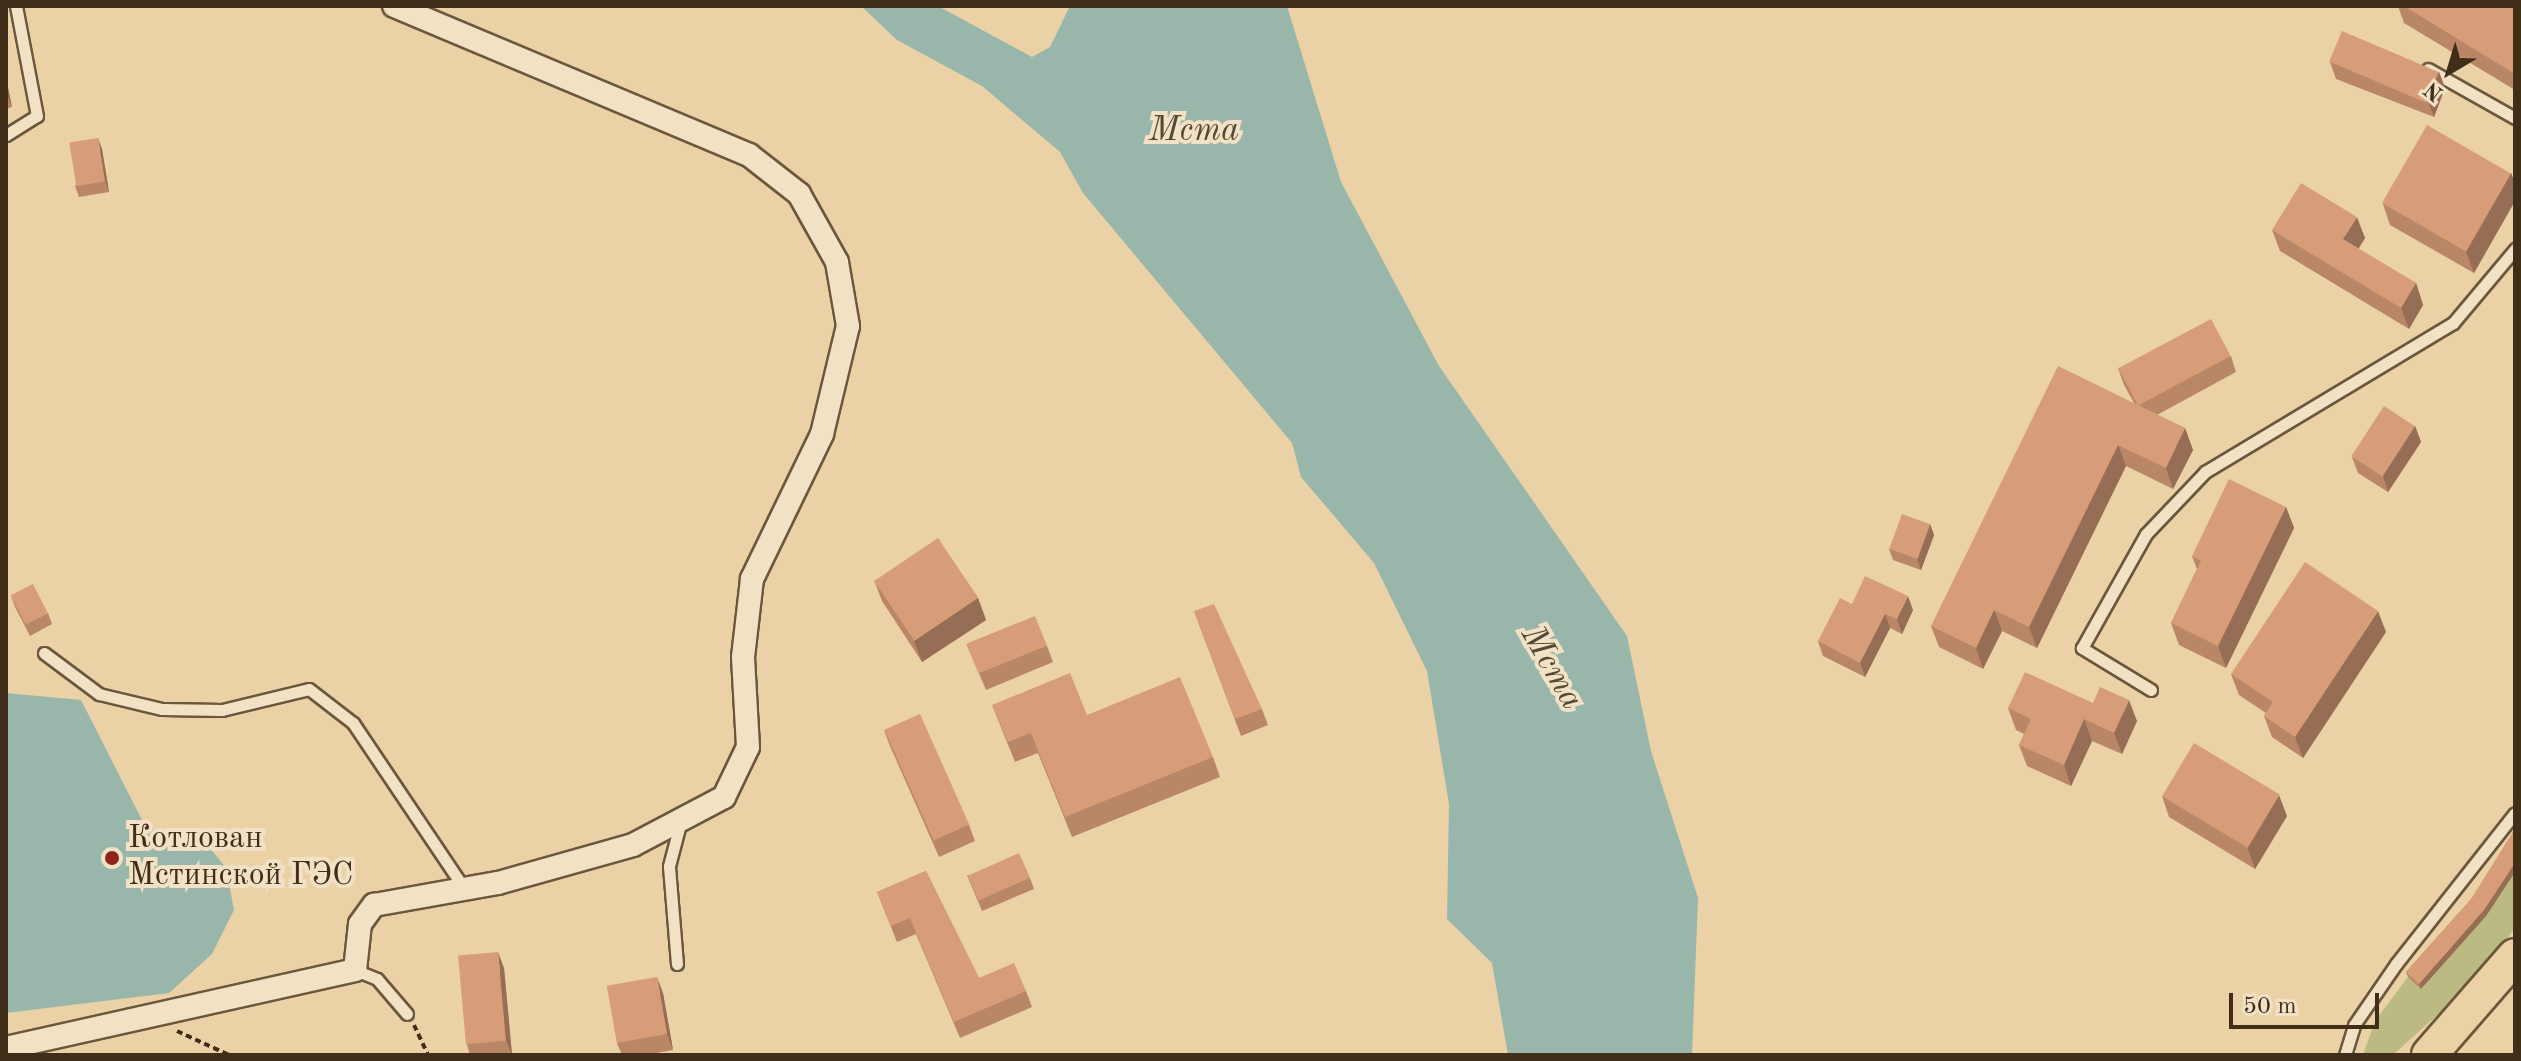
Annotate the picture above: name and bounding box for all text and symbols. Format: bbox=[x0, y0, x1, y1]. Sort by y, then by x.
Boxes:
north arrow bbox=[2409, 32, 2489, 112]
text: N bbox=[2421, 77, 2448, 105]
water label: Мста bbox=[1149, 112, 1239, 152]
water label: Мста bbox=[1511, 619, 1591, 717]
place label: Котлован Мстинской ГЭС bbox=[128, 821, 353, 896]
marker: Котлован Мстинской ГЭС bbox=[103, 849, 121, 867]
scale bar bbox=[2233, 977, 2383, 1027]
text: 50 m bbox=[2243, 995, 2297, 1019]

